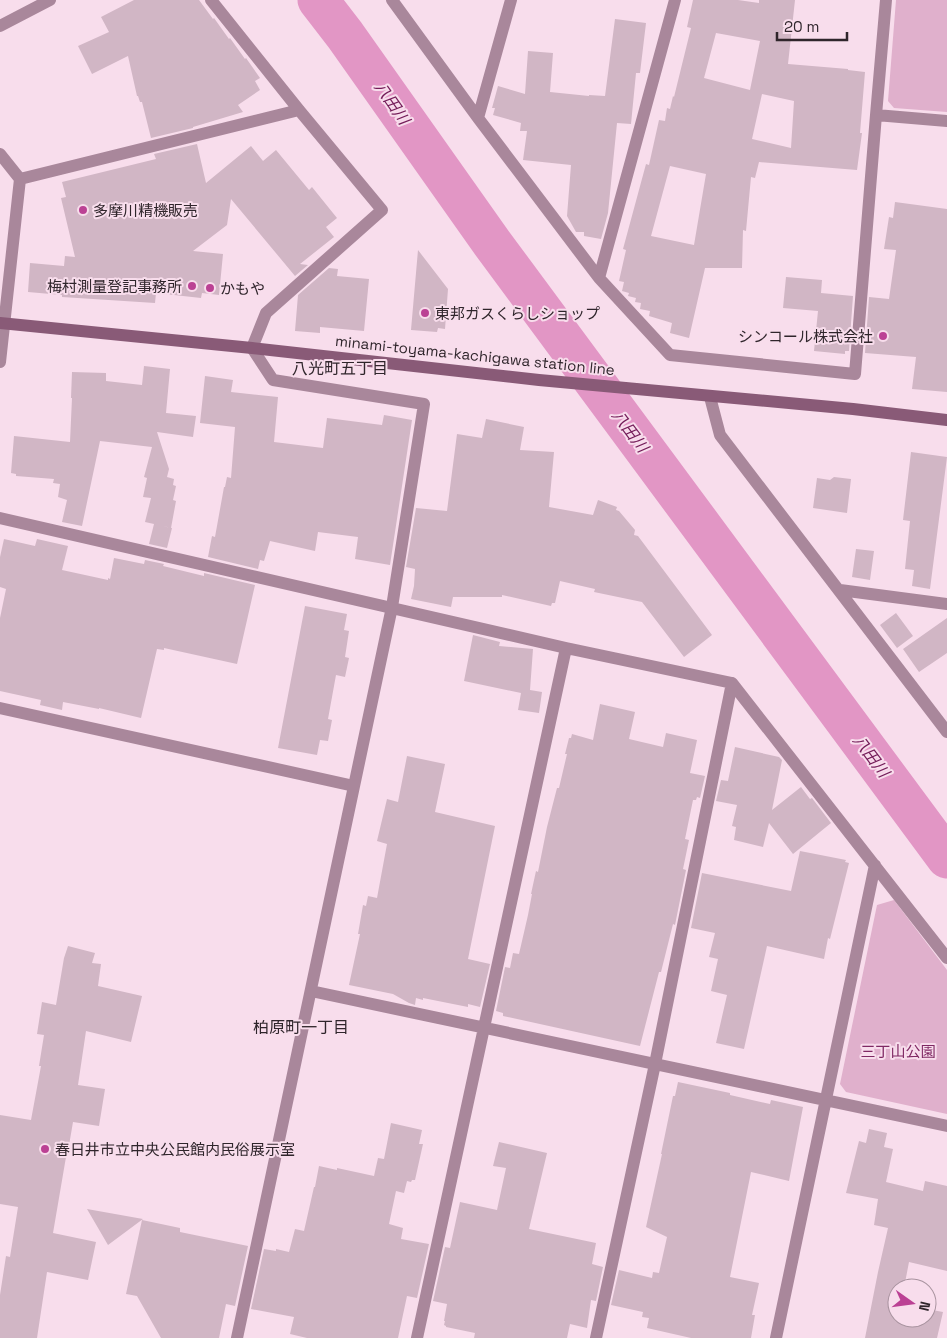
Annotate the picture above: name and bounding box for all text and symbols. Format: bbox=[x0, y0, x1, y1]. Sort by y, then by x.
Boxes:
scale bar bbox=[777, 10, 847, 42]
text: 20 m bbox=[784, 17, 819, 36]
water label: 八田川 bbox=[370, 77, 416, 130]
place label: 多摩川精機販売 bbox=[93, 201, 198, 220]
marker: 多摩川精機販売 bbox=[77, 204, 89, 216]
place label: 梅村測量登記事務所 bbox=[47, 277, 182, 296]
place label: かもや bbox=[220, 279, 265, 298]
marker: 梅村測量登記事務所 bbox=[186, 280, 198, 292]
marker: かもや bbox=[204, 282, 216, 294]
place label: 東邦ガスくらしショップ bbox=[435, 304, 600, 323]
marker: 東邦ガスくらしショップ bbox=[419, 307, 431, 319]
place label: シンコール株式会社 bbox=[738, 327, 873, 346]
marker: シンコール株式会社 bbox=[877, 330, 889, 342]
street label: minami-toyama-kachigawa station line bbox=[334, 331, 616, 379]
district label: 八光町五丁目 bbox=[292, 358, 388, 379]
water label: 八田川 bbox=[607, 406, 654, 458]
water label: 八田川 bbox=[848, 731, 895, 783]
district label: 柏原町一丁目 bbox=[253, 1017, 349, 1038]
park label: 三丁山公園 bbox=[860, 1042, 936, 1061]
place label: 春日井市立中央公民館内民俗展示室 bbox=[55, 1140, 295, 1159]
marker: 春日井市立中央公民館内民俗展示室 bbox=[39, 1143, 51, 1155]
north arrow bbox=[887, 1278, 937, 1328]
text: N bbox=[915, 1299, 934, 1313]

